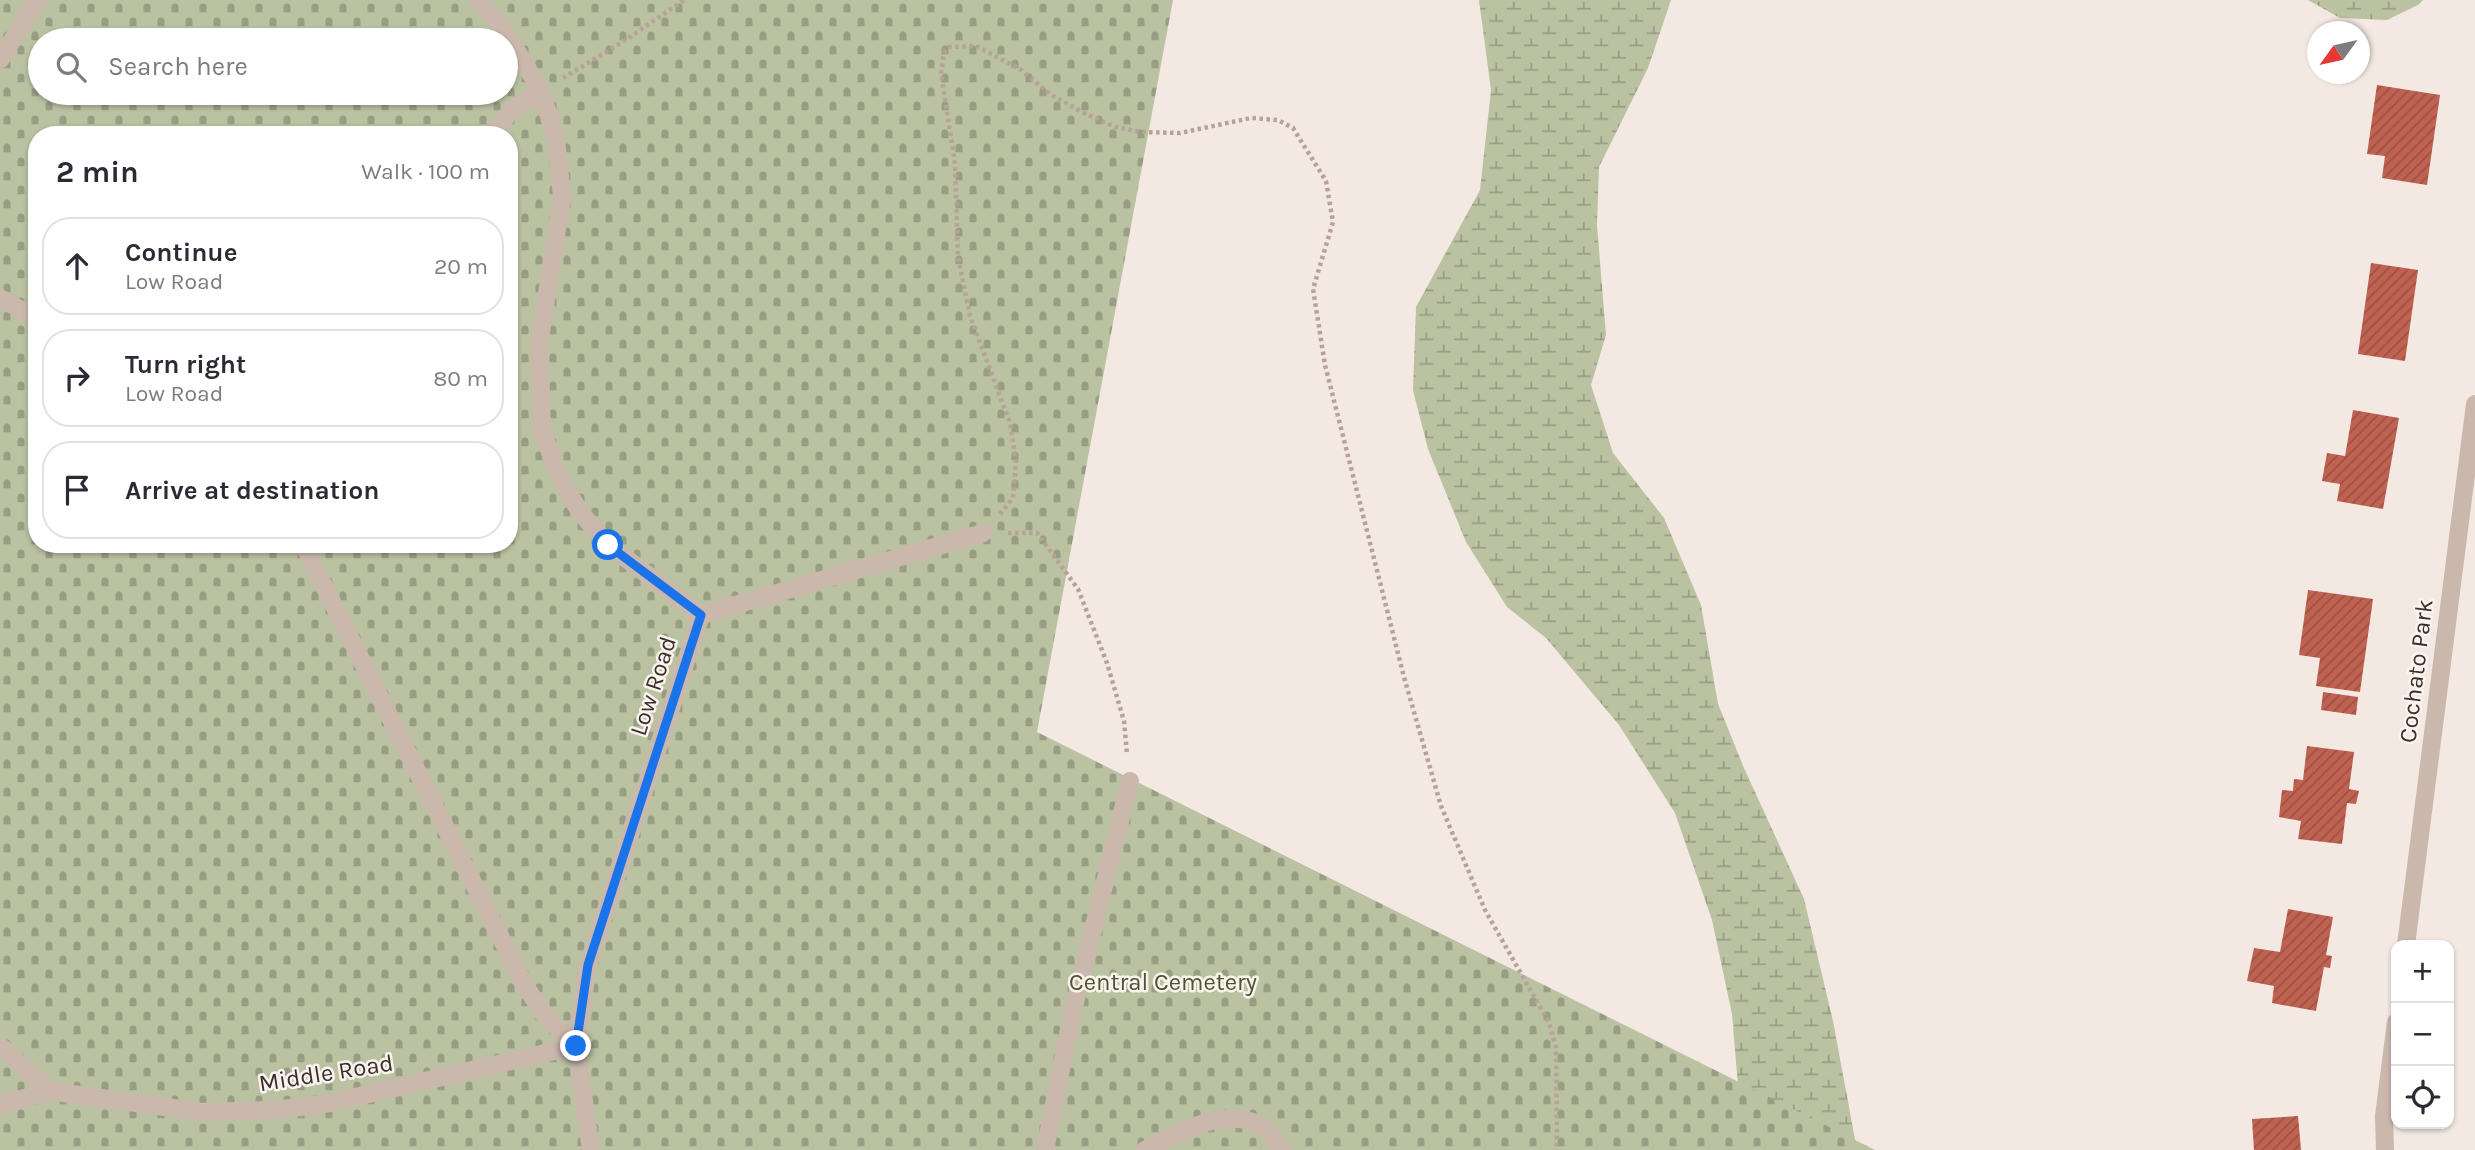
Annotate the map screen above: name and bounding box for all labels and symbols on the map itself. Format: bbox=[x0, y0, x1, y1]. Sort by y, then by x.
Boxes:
north arrow bbox=[2307, 21, 2370, 84]
route start bbox=[592, 529, 623, 560]
street label: Cochato Park bbox=[2393, 598, 2439, 744]
street label: Low Road bbox=[624, 633, 682, 739]
park label: Central Cemetery bbox=[1069, 968, 1257, 996]
route end bbox=[560, 1030, 591, 1061]
street label: Middle Road bbox=[257, 1049, 395, 1097]

